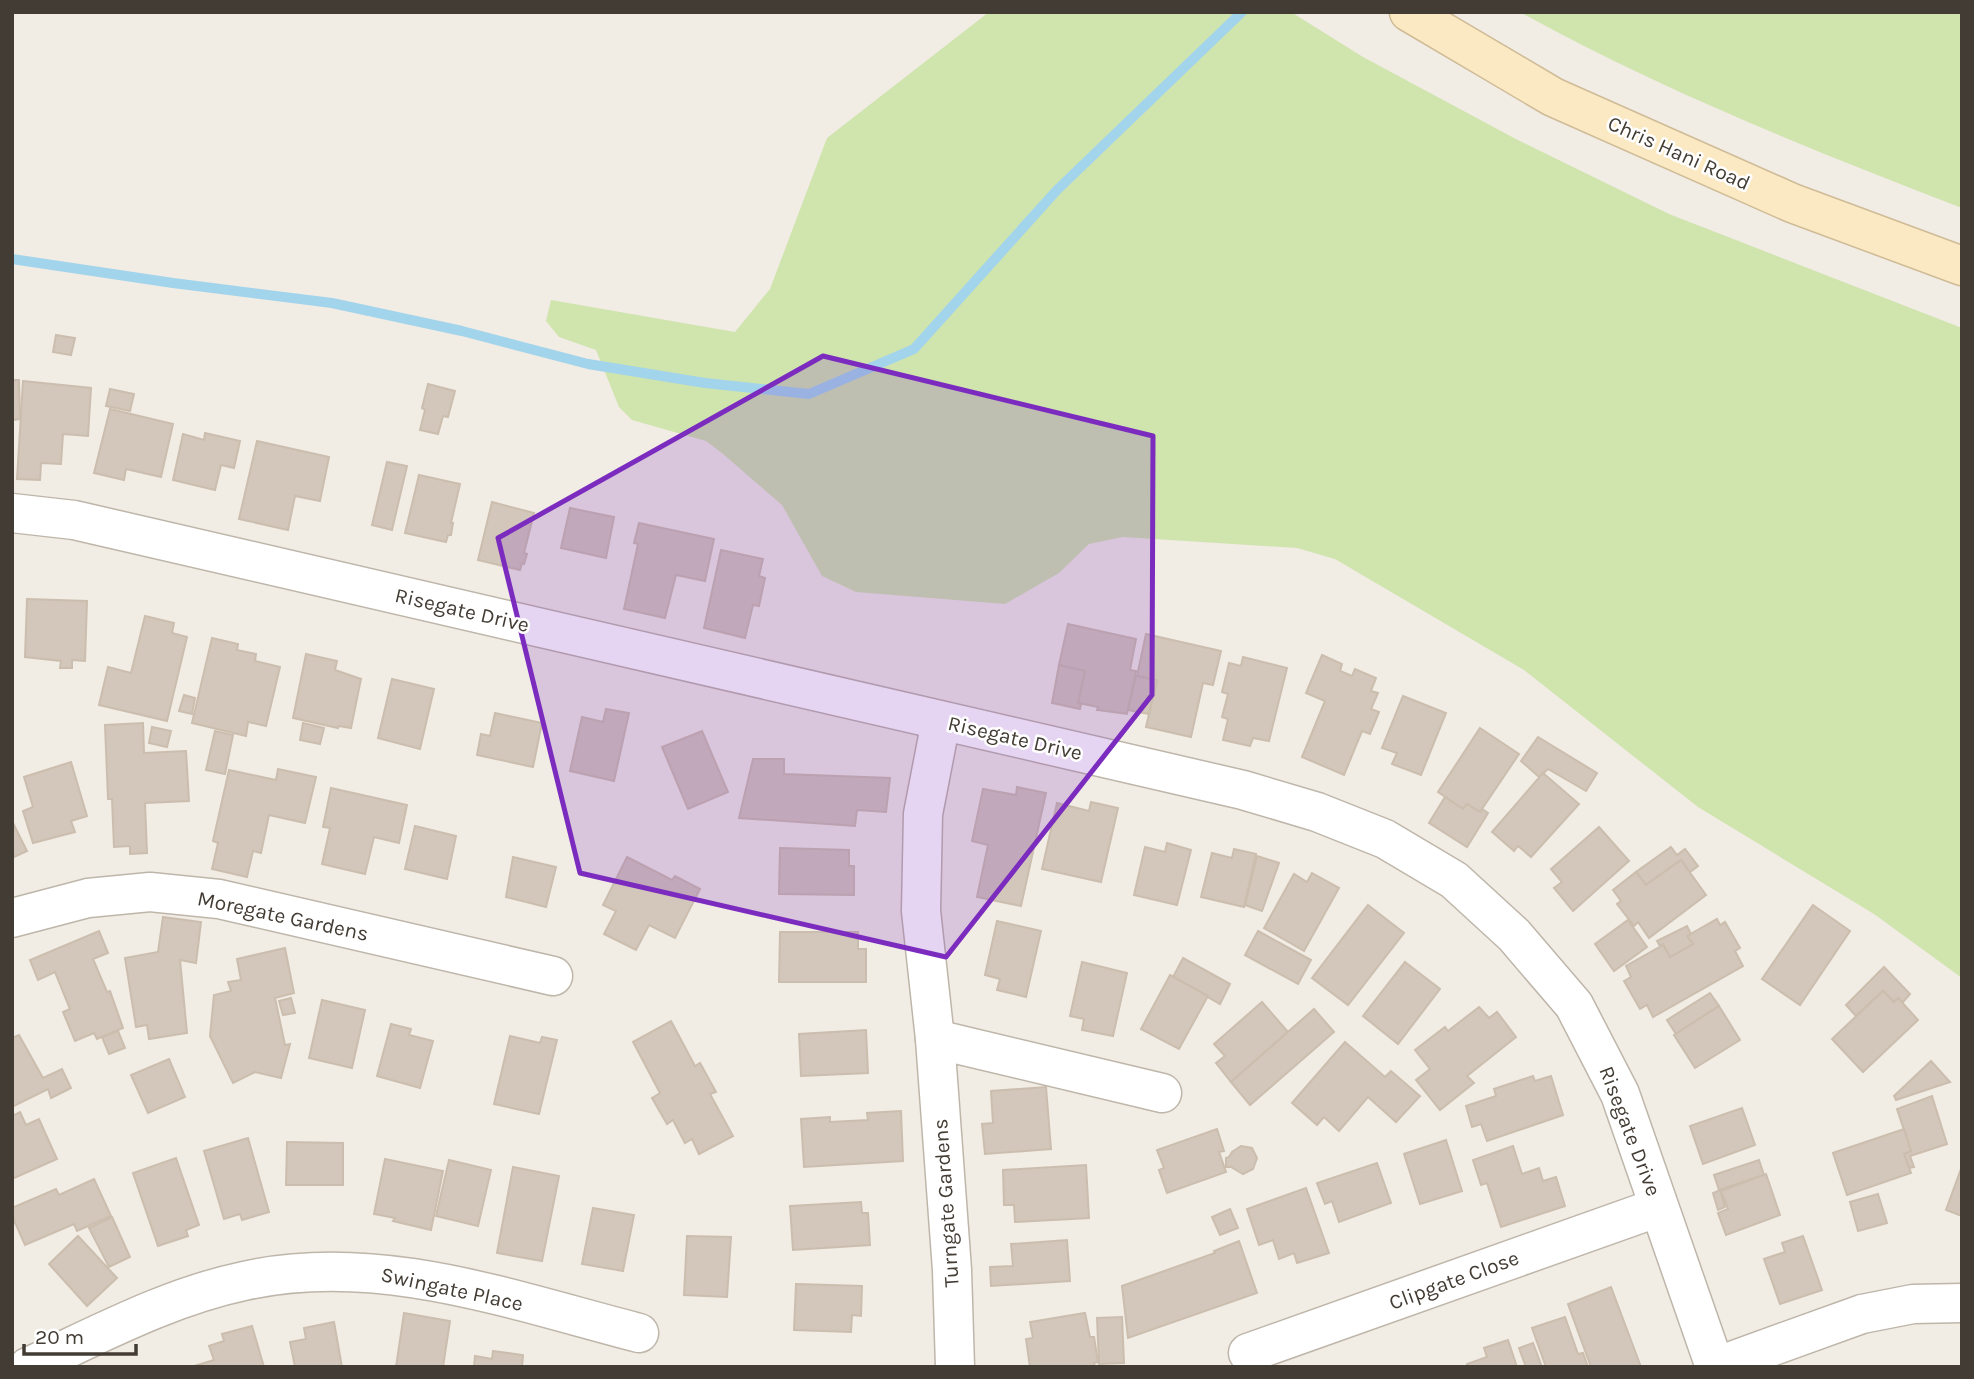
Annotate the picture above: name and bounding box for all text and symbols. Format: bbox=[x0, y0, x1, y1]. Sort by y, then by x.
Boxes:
street label: Chris Hani Road bbox=[1604, 111, 1754, 195]
street label: Risegate Drive bbox=[393, 583, 531, 637]
street label: Risegate Drive bbox=[946, 711, 1084, 765]
street label: Moregate Gardens bbox=[195, 886, 371, 946]
street label: Risegate Drive bbox=[1594, 1063, 1666, 1199]
street label: Turngate Gardens bbox=[928, 1118, 964, 1288]
street label: Clipgate Close bbox=[1386, 1245, 1522, 1315]
street label: Swingate Place bbox=[379, 1262, 525, 1316]
scale bar bbox=[24, 1312, 136, 1356]
text: 20 m bbox=[35, 1325, 84, 1349]

